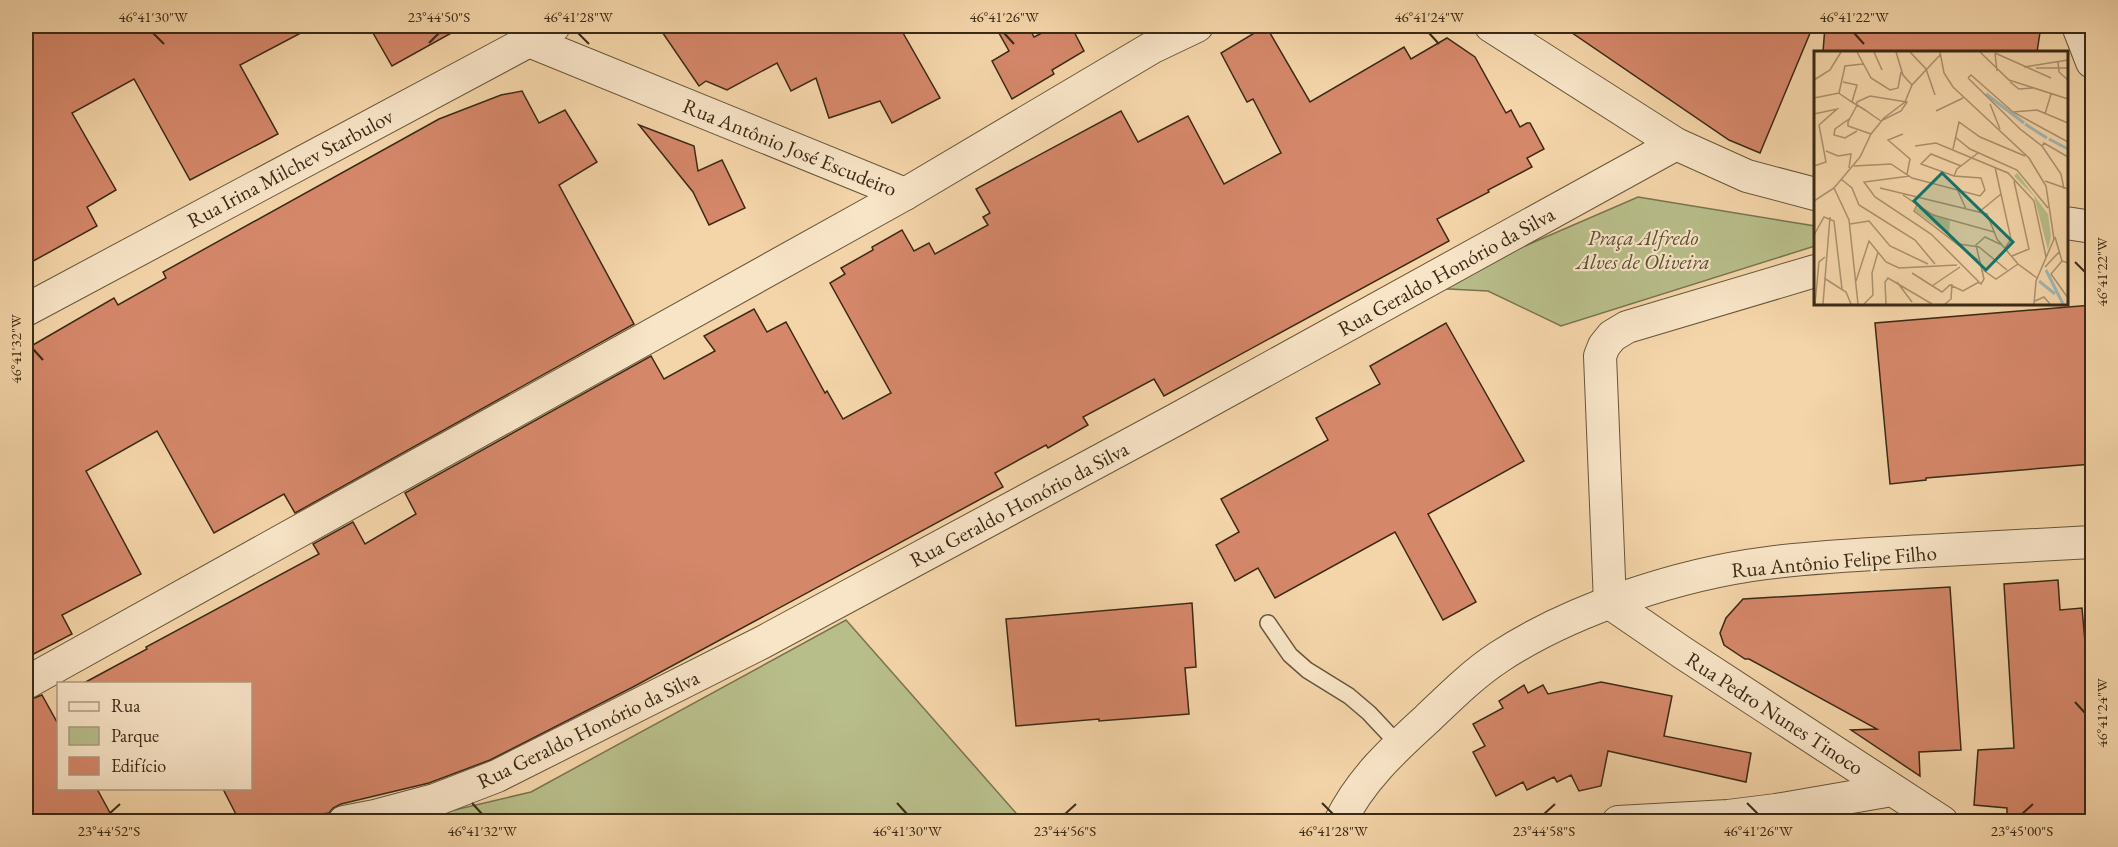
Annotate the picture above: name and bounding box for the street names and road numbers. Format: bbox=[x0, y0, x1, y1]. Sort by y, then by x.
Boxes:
street label: Rua Antônio José Escudeiro bbox=[679, 92, 901, 202]
street label: Rua Irina Milchev Starbulov bbox=[182, 102, 398, 234]
street label: Rua Geraldo Honório da Silva bbox=[1333, 200, 1560, 342]
street label: Rua Geraldo Honório da Silva bbox=[905, 435, 1134, 573]
street label: Rua Antônio Felipe Filho bbox=[1730, 539, 1938, 583]
street label: Rua Pedro Nunes Tinoco bbox=[1681, 645, 1869, 781]
street label: Rua Geraldo Honório da Silva bbox=[472, 663, 704, 795]

